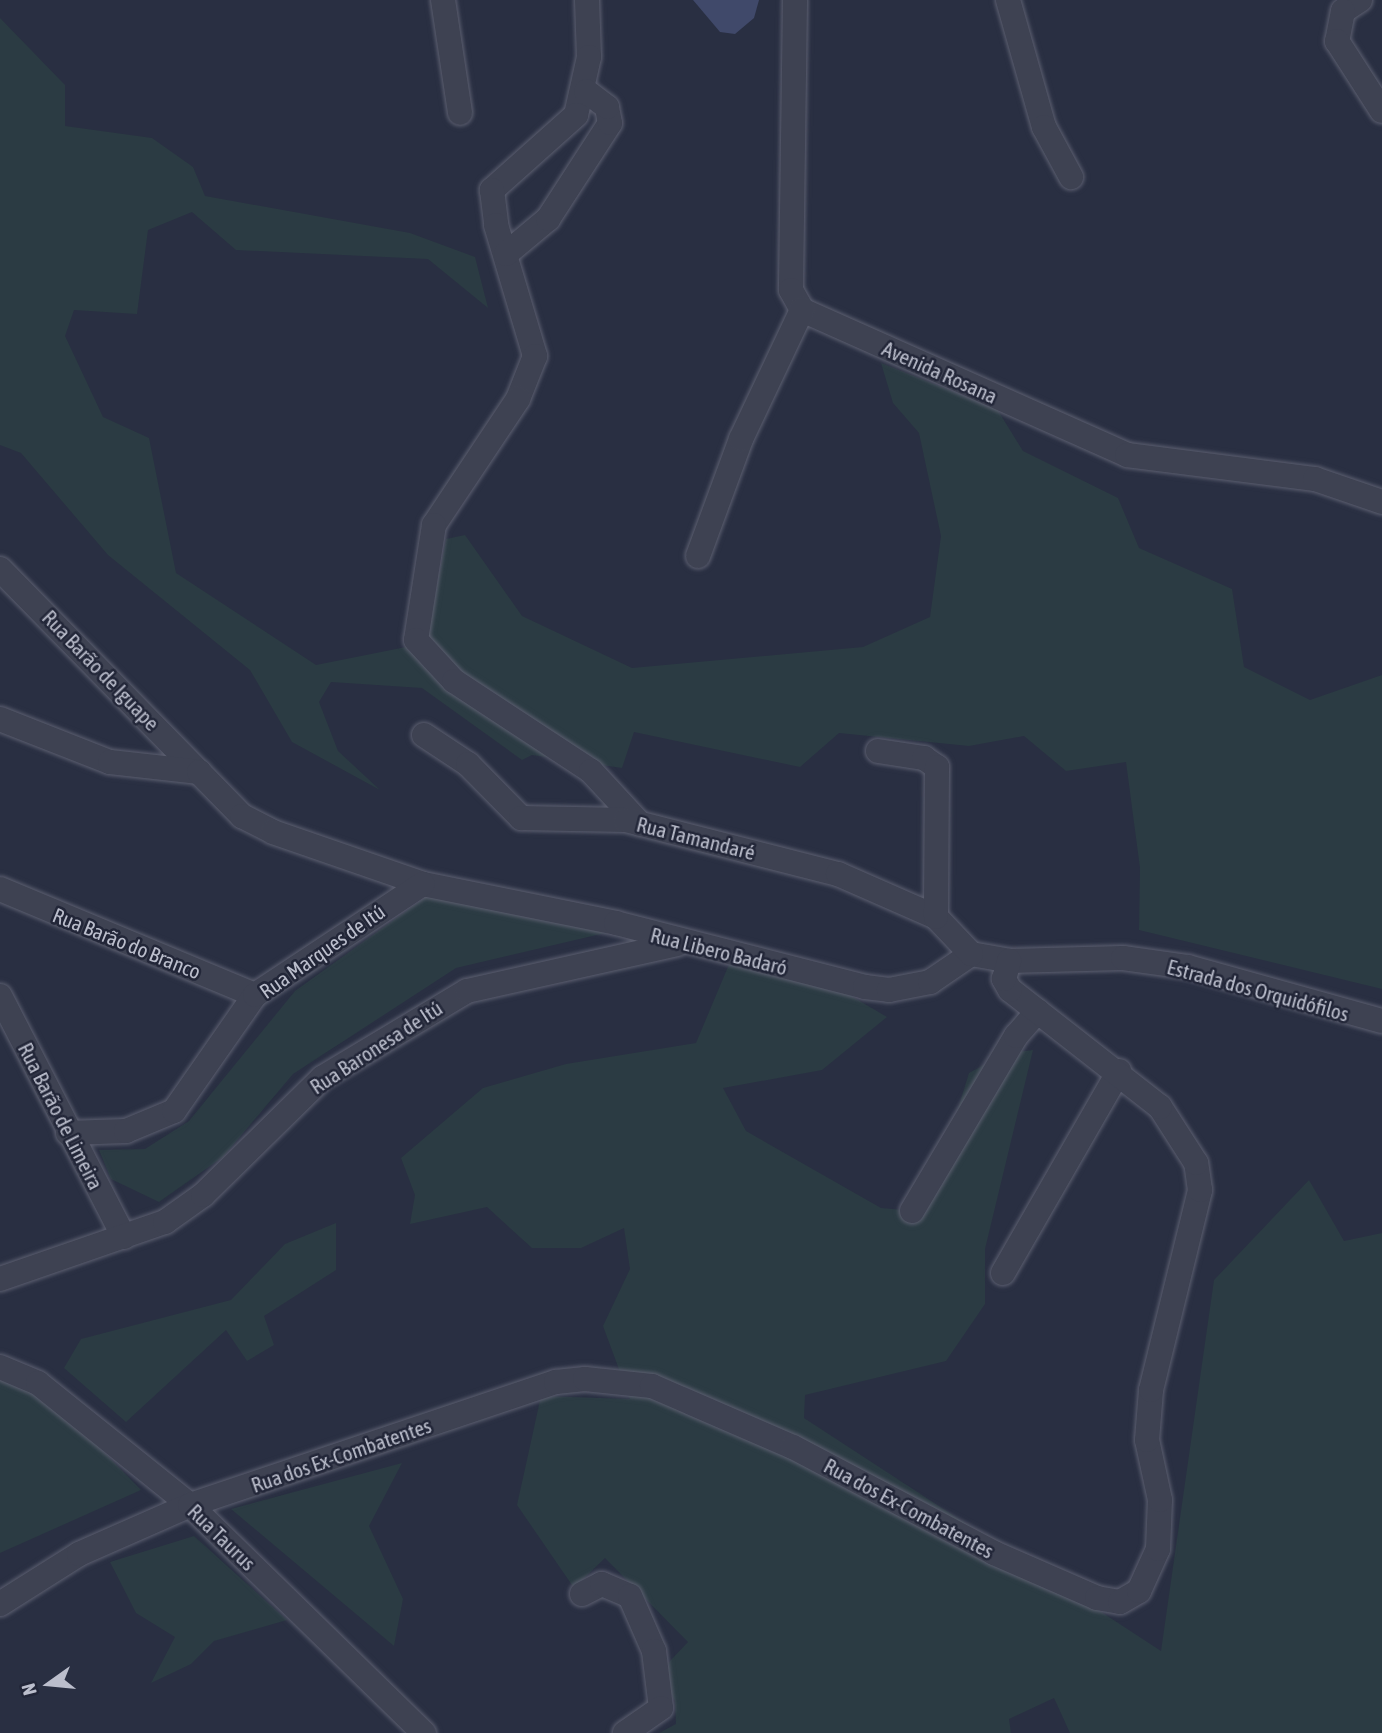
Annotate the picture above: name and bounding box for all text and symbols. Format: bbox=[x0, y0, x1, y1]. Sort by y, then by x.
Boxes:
street label: Avenida Rosana bbox=[879, 335, 1001, 409]
street label: Rua Barão de Iguape bbox=[37, 605, 165, 735]
street label: Rua Tamandaré bbox=[634, 811, 758, 865]
street label: Rua Marques de Itú bbox=[255, 898, 389, 1004]
street label: Rua Barão do Branco bbox=[49, 902, 205, 984]
street label: Rua Libero Badaró bbox=[648, 922, 790, 980]
street label: Estrada dos Orquidófilos bbox=[1164, 954, 1352, 1026]
street label: Rua Baronesa de Itú bbox=[305, 995, 447, 1099]
street label: Rua Barão de Limeira bbox=[13, 1038, 109, 1194]
street label: Rua dos Ex-Combatentes bbox=[248, 1412, 434, 1498]
street label: Rua dos Ex-Combatentes bbox=[820, 1453, 998, 1563]
street label: Rua Taurus bbox=[183, 1499, 261, 1575]
north arrow bbox=[14, 1649, 84, 1719]
text: N bbox=[17, 1681, 41, 1698]

